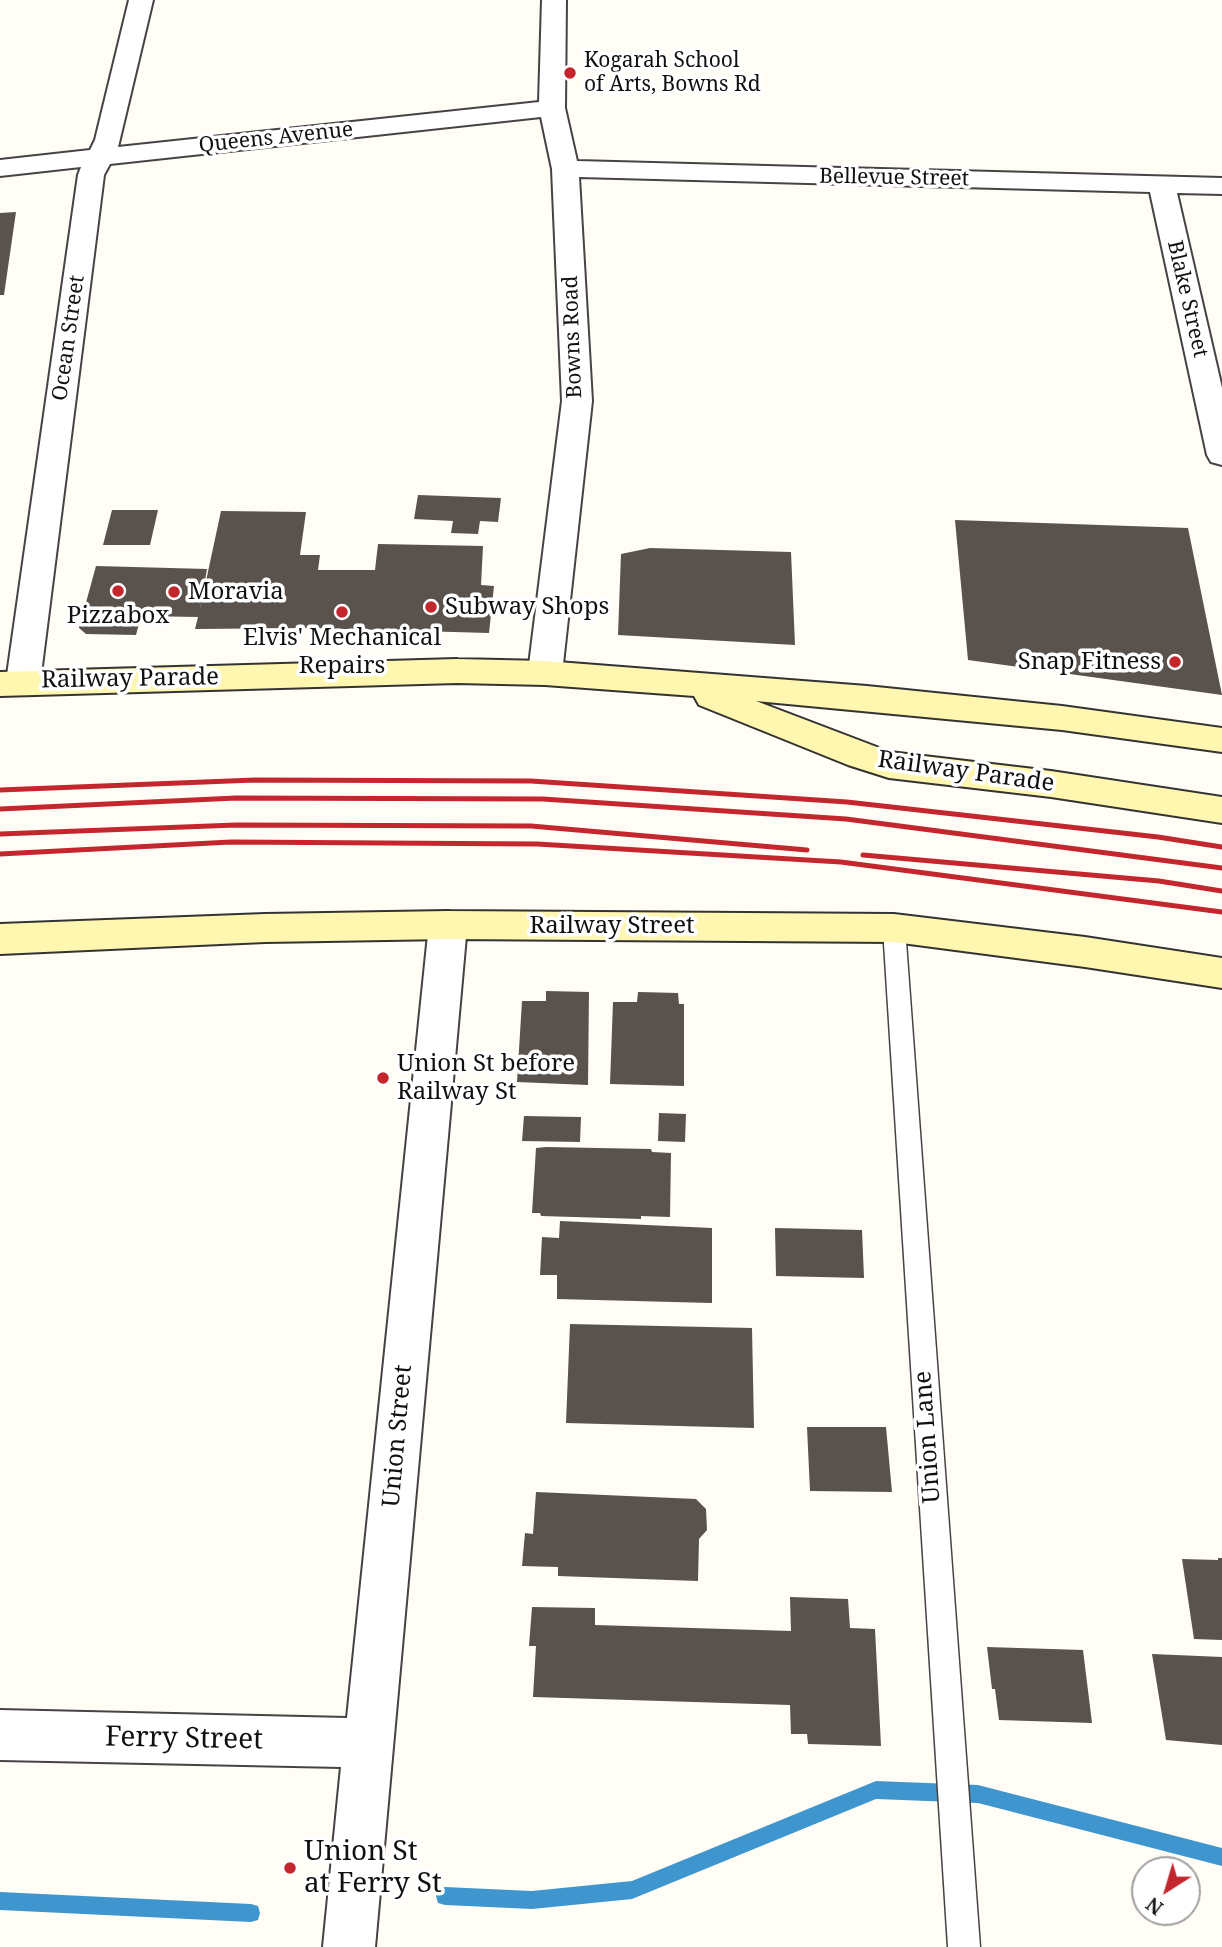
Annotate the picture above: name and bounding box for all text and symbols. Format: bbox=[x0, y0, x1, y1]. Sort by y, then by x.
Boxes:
place label: Kogarah School of Arts, Bowns Rd bbox=[584, 48, 761, 98]
marker: Kogarah School of Arts, Bowns Rd bbox=[562, 65, 578, 81]
street label: Queens Avenue bbox=[198, 117, 354, 159]
street label: Bellevue Street bbox=[819, 164, 969, 192]
street label: Blake Street bbox=[1161, 238, 1213, 360]
street label: Ocean Street bbox=[48, 274, 90, 402]
street label: Bowns Road bbox=[558, 275, 588, 399]
place label: Moravia bbox=[188, 578, 284, 606]
marker: Pizzabox bbox=[110, 583, 126, 599]
marker: Moravia bbox=[166, 584, 182, 600]
place label: Subway Shops bbox=[445, 593, 609, 621]
marker: Subway Shops bbox=[423, 599, 439, 615]
place label: Pizzabox bbox=[67, 602, 169, 630]
marker: Elvis' Mechanical Repairs bbox=[334, 604, 350, 620]
place label: Elvis' Mechanical Repairs bbox=[243, 624, 441, 680]
place label: Snap Fitness bbox=[1018, 648, 1161, 676]
marker: Snap Fitness bbox=[1167, 654, 1183, 670]
street label: Railway Parade bbox=[41, 663, 219, 695]
street label: Railway Parade bbox=[876, 745, 1056, 799]
street label: Railway Street bbox=[530, 912, 694, 940]
place label: Union St before Railway St bbox=[397, 1050, 575, 1106]
marker: Union St before Railway St bbox=[375, 1070, 391, 1086]
street label: Union Street bbox=[377, 1364, 419, 1508]
street label: Union Lane bbox=[909, 1370, 947, 1504]
street label: Ferry Street bbox=[105, 1721, 263, 1757]
place label: Union St at Ferry St bbox=[304, 1835, 442, 1901]
north arrow bbox=[1131, 1856, 1201, 1926]
marker: Union St at Ferry St bbox=[282, 1860, 298, 1876]
text: N bbox=[1141, 1891, 1168, 1921]

